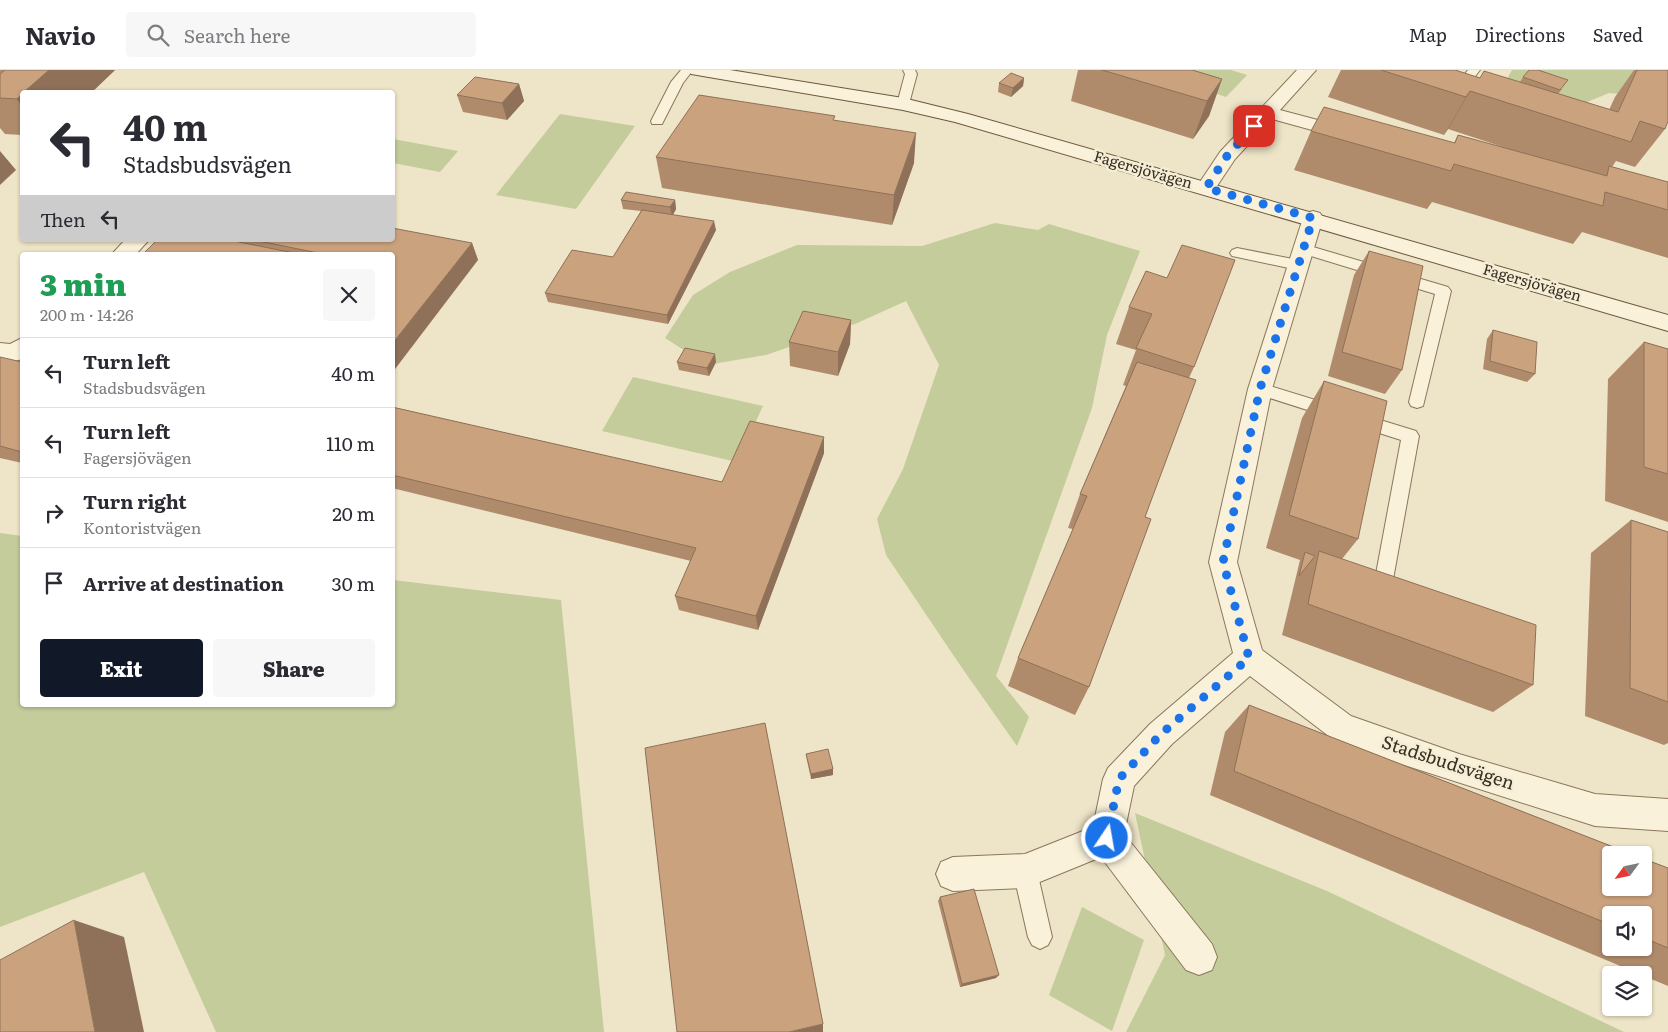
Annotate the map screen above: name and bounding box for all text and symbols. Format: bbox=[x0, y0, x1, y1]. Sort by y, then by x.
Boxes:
search box bbox=[126, 12, 476, 57]
text: Navio bbox=[25, 17, 96, 52]
icon: search bbox=[144, 21, 172, 49]
text: Search here bbox=[184, 21, 290, 49]
text: Map bbox=[1409, 21, 1447, 48]
text: Directions bbox=[1475, 21, 1565, 48]
text: Saved bbox=[1593, 21, 1643, 48]
text: 40 m bbox=[123, 100, 208, 152]
pin bbox=[1233, 105, 1275, 147]
icon: left bbox=[40, 110, 105, 175]
icon: arrive bbox=[1240, 112, 1268, 140]
street label: Fagersjövägen bbox=[1091, 143, 1196, 194]
text: Stadsbudsvägen bbox=[123, 147, 292, 180]
text: Then bbox=[40, 205, 86, 233]
icon: left bbox=[96, 205, 124, 233]
street label: Fagersjövägen bbox=[1480, 256, 1585, 307]
text: 3 min bbox=[40, 261, 126, 305]
button: close bbox=[323, 269, 375, 321]
text: 200 m · 14:26 bbox=[40, 302, 134, 326]
text: Turn left bbox=[83, 347, 170, 375]
icon: left bbox=[40, 359, 68, 387]
text: 40 m bbox=[331, 359, 375, 387]
text: Stadsbudsvägen bbox=[83, 375, 206, 399]
text: Turn left bbox=[83, 417, 170, 445]
icon: left bbox=[40, 429, 68, 457]
text: 110 m bbox=[326, 429, 375, 457]
text: Fagersjövägen bbox=[83, 445, 192, 469]
text: Turn right bbox=[83, 487, 187, 515]
icon: right bbox=[40, 499, 68, 527]
text: 20 m bbox=[332, 499, 375, 527]
text: Kontoristvägen bbox=[83, 515, 201, 539]
icon: arrive bbox=[40, 569, 68, 597]
text: Arrive at destination bbox=[83, 569, 284, 597]
text: 30 m bbox=[331, 569, 375, 597]
button: Exit bbox=[40, 639, 203, 697]
button: Share bbox=[213, 639, 375, 697]
street label: Stadsbudsvägen bbox=[1379, 727, 1518, 796]
position arrow bbox=[1080, 811, 1132, 863]
north arrow bbox=[1602, 846, 1652, 896]
map controls bbox=[1602, 846, 1652, 1016]
button: sound bbox=[1602, 906, 1652, 956]
button: layers bbox=[1602, 966, 1652, 1016]

